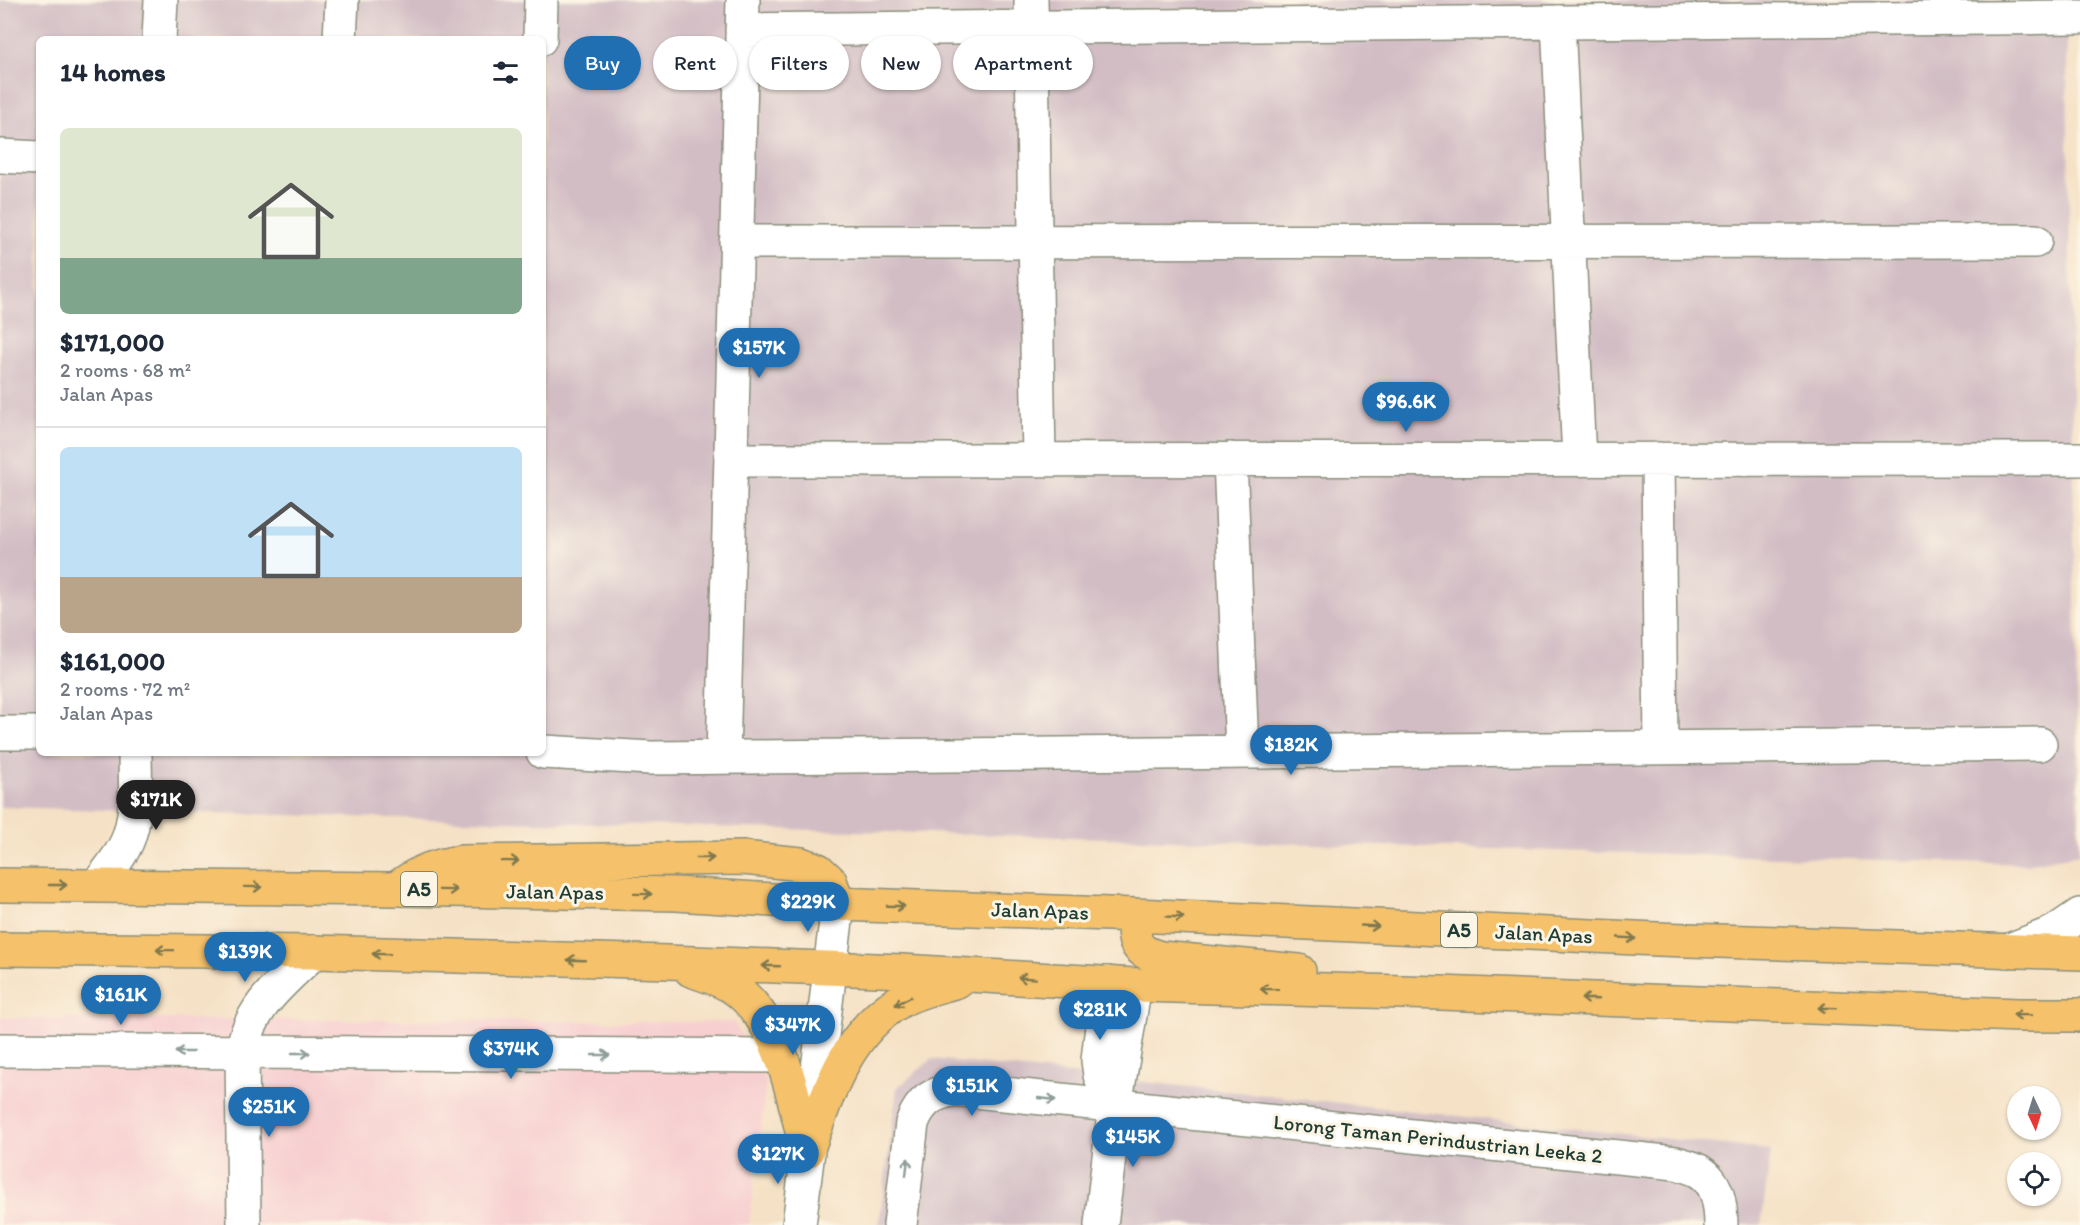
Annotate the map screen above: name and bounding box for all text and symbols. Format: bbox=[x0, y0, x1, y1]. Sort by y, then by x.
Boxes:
chip: Buy bbox=[564, 36, 641, 90]
chip: Rent bbox=[653, 36, 737, 90]
chip: Filters bbox=[749, 36, 849, 90]
chip: New bbox=[861, 36, 941, 90]
chip: Apartment bbox=[953, 36, 1093, 90]
text: 14 homes bbox=[60, 56, 166, 88]
icon: filters bbox=[489, 56, 522, 89]
icon: home bbox=[237, 167, 345, 275]
text: $171,000 bbox=[60, 326, 164, 358]
pin: $157K bbox=[717, 328, 801, 379]
text: $157K bbox=[733, 335, 785, 359]
text: 2 rooms · 68 m² bbox=[60, 358, 191, 382]
text: Jalan Apas bbox=[60, 382, 153, 406]
pin: $96.6K bbox=[1357, 382, 1455, 433]
text: $96.6K bbox=[1376, 389, 1436, 413]
icon: home bbox=[237, 486, 345, 594]
text: $161,000 bbox=[60, 645, 165, 677]
text: 2 rooms · 72 m² bbox=[60, 677, 190, 701]
text: Jalan Apas bbox=[60, 701, 153, 725]
pin: $182K bbox=[1249, 725, 1333, 776]
text: $182K bbox=[1264, 732, 1318, 756]
pin: $171K bbox=[114, 780, 198, 831]
text: $171K bbox=[130, 787, 182, 811]
one-way arrow bbox=[695, 852, 715, 864]
one-way arrow bbox=[500, 855, 520, 867]
road number: A5 bbox=[401, 872, 437, 906]
street label: Jalan Apas bbox=[506, 878, 604, 905]
one-way arrow bbox=[48, 879, 68, 891]
one-way arrow bbox=[243, 881, 263, 893]
pin: $229K bbox=[766, 882, 850, 933]
one-way arrow bbox=[438, 884, 458, 896]
one-way arrow bbox=[633, 888, 653, 900]
text: $229K bbox=[781, 889, 835, 913]
street label: Jalan Apas bbox=[991, 896, 1089, 925]
one-way arrow bbox=[886, 901, 906, 912]
one-way arrow bbox=[1164, 911, 1184, 922]
road number: A5 bbox=[1441, 913, 1477, 947]
street label: Jalan Apas bbox=[1495, 918, 1593, 949]
one-way arrow bbox=[1359, 920, 1379, 931]
pin: $139K bbox=[203, 932, 287, 983]
one-way arrow bbox=[1617, 932, 1637, 943]
text: $139K bbox=[218, 939, 272, 963]
one-way arrow bbox=[156, 945, 176, 956]
one-way arrow bbox=[372, 948, 392, 960]
one-way arrow bbox=[567, 954, 587, 965]
one-way arrow bbox=[762, 960, 782, 971]
one-way arrow bbox=[1018, 972, 1038, 983]
pin: $161K bbox=[79, 975, 163, 1026]
text: $161K bbox=[95, 982, 147, 1006]
one-way arrow bbox=[1259, 983, 1279, 995]
pin: $281K bbox=[1058, 990, 1142, 1041]
one-way arrow bbox=[1580, 993, 1600, 1005]
one-way arrow bbox=[895, 995, 912, 1007]
text: $281K bbox=[1073, 997, 1127, 1021]
one-way arrow bbox=[1817, 1002, 1837, 1013]
pin: $347K bbox=[751, 1005, 835, 1056]
one-way arrow bbox=[2012, 1009, 2032, 1021]
text: $347K bbox=[765, 1012, 821, 1036]
pin: $374K bbox=[469, 1029, 553, 1080]
text: $374K bbox=[483, 1036, 539, 1060]
one-way arrow bbox=[174, 1046, 194, 1058]
one-way arrow bbox=[290, 1047, 310, 1059]
one-way arrow bbox=[590, 1049, 610, 1061]
pin: $151K bbox=[930, 1066, 1014, 1117]
text: $151K bbox=[946, 1073, 998, 1097]
north arrow bbox=[2007, 1086, 2061, 1140]
map controls bbox=[2007, 1086, 2061, 1206]
pin: $251K bbox=[227, 1087, 311, 1138]
text: $251K bbox=[242, 1094, 296, 1118]
one-way arrow bbox=[1036, 1094, 1056, 1105]
street label: Lorong Taman Perindustrian Leeka 2 bbox=[1272, 1109, 1604, 1168]
pin: $145K bbox=[1091, 1117, 1175, 1168]
text: $145K bbox=[1106, 1124, 1160, 1148]
pin: $127K bbox=[736, 1134, 820, 1185]
text: $127K bbox=[752, 1141, 804, 1165]
button: locate bbox=[2007, 1152, 2061, 1206]
one-way arrow bbox=[902, 1157, 913, 1177]

